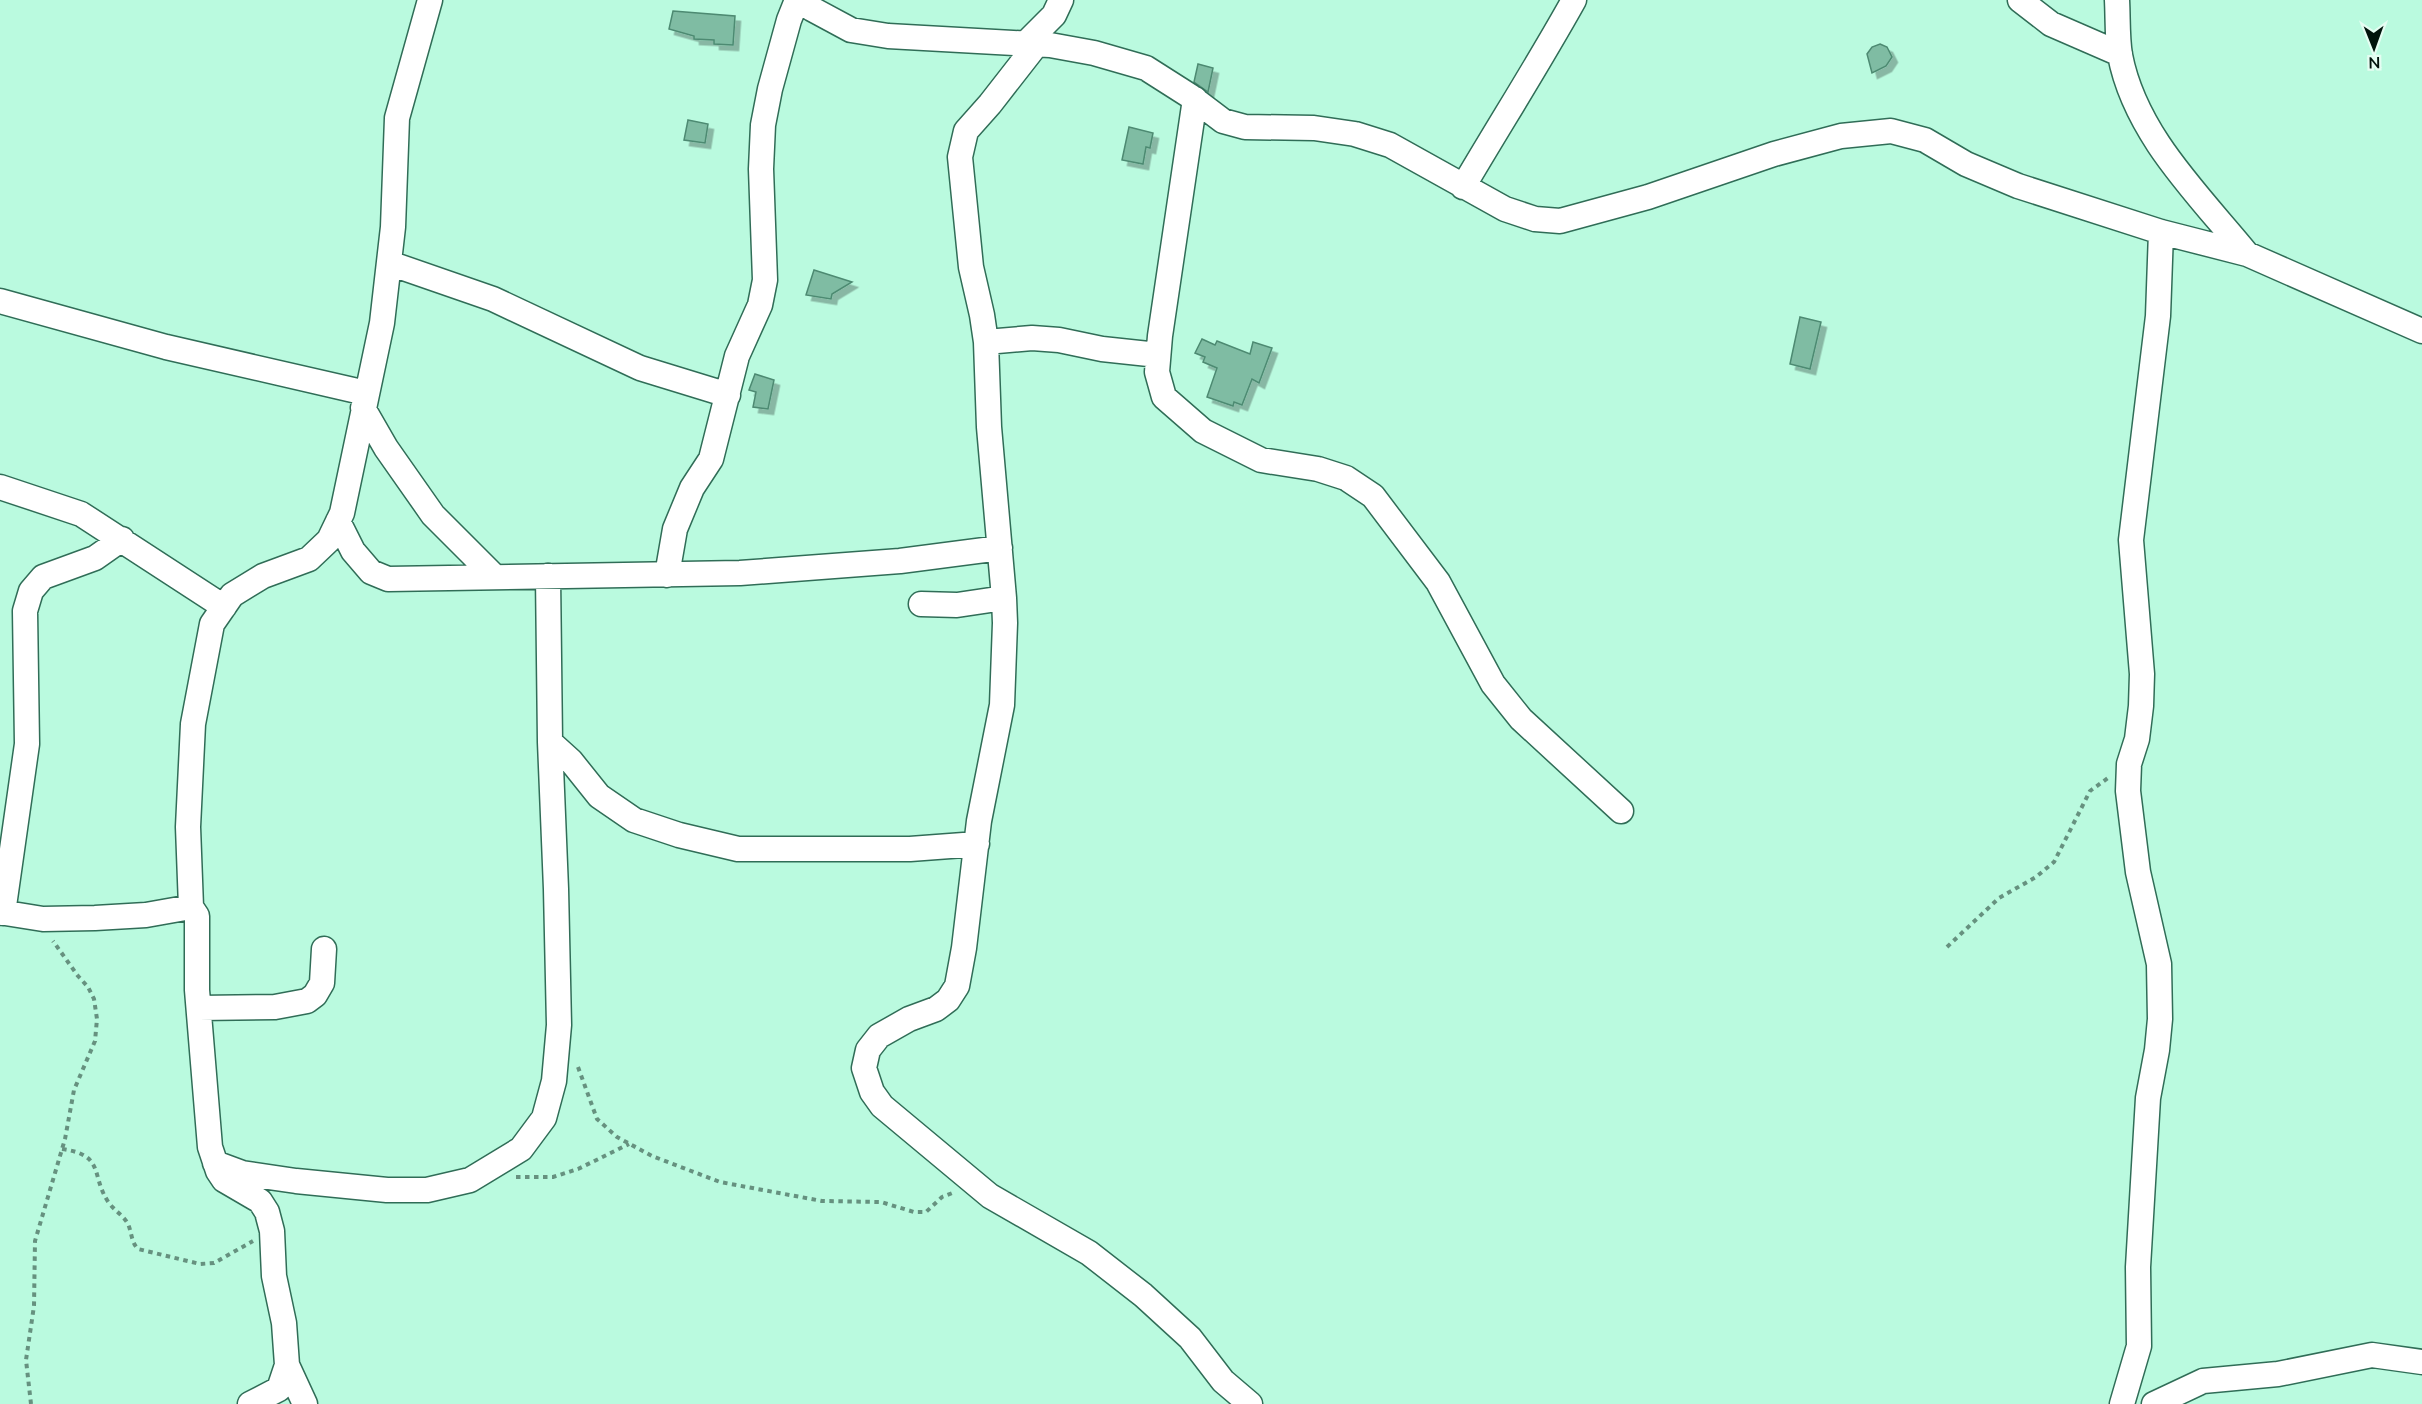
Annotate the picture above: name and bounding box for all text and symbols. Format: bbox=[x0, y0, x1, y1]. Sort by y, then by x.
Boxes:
north arrow bbox=[2344, 18, 2404, 78]
text: N bbox=[2368, 51, 2380, 73]

